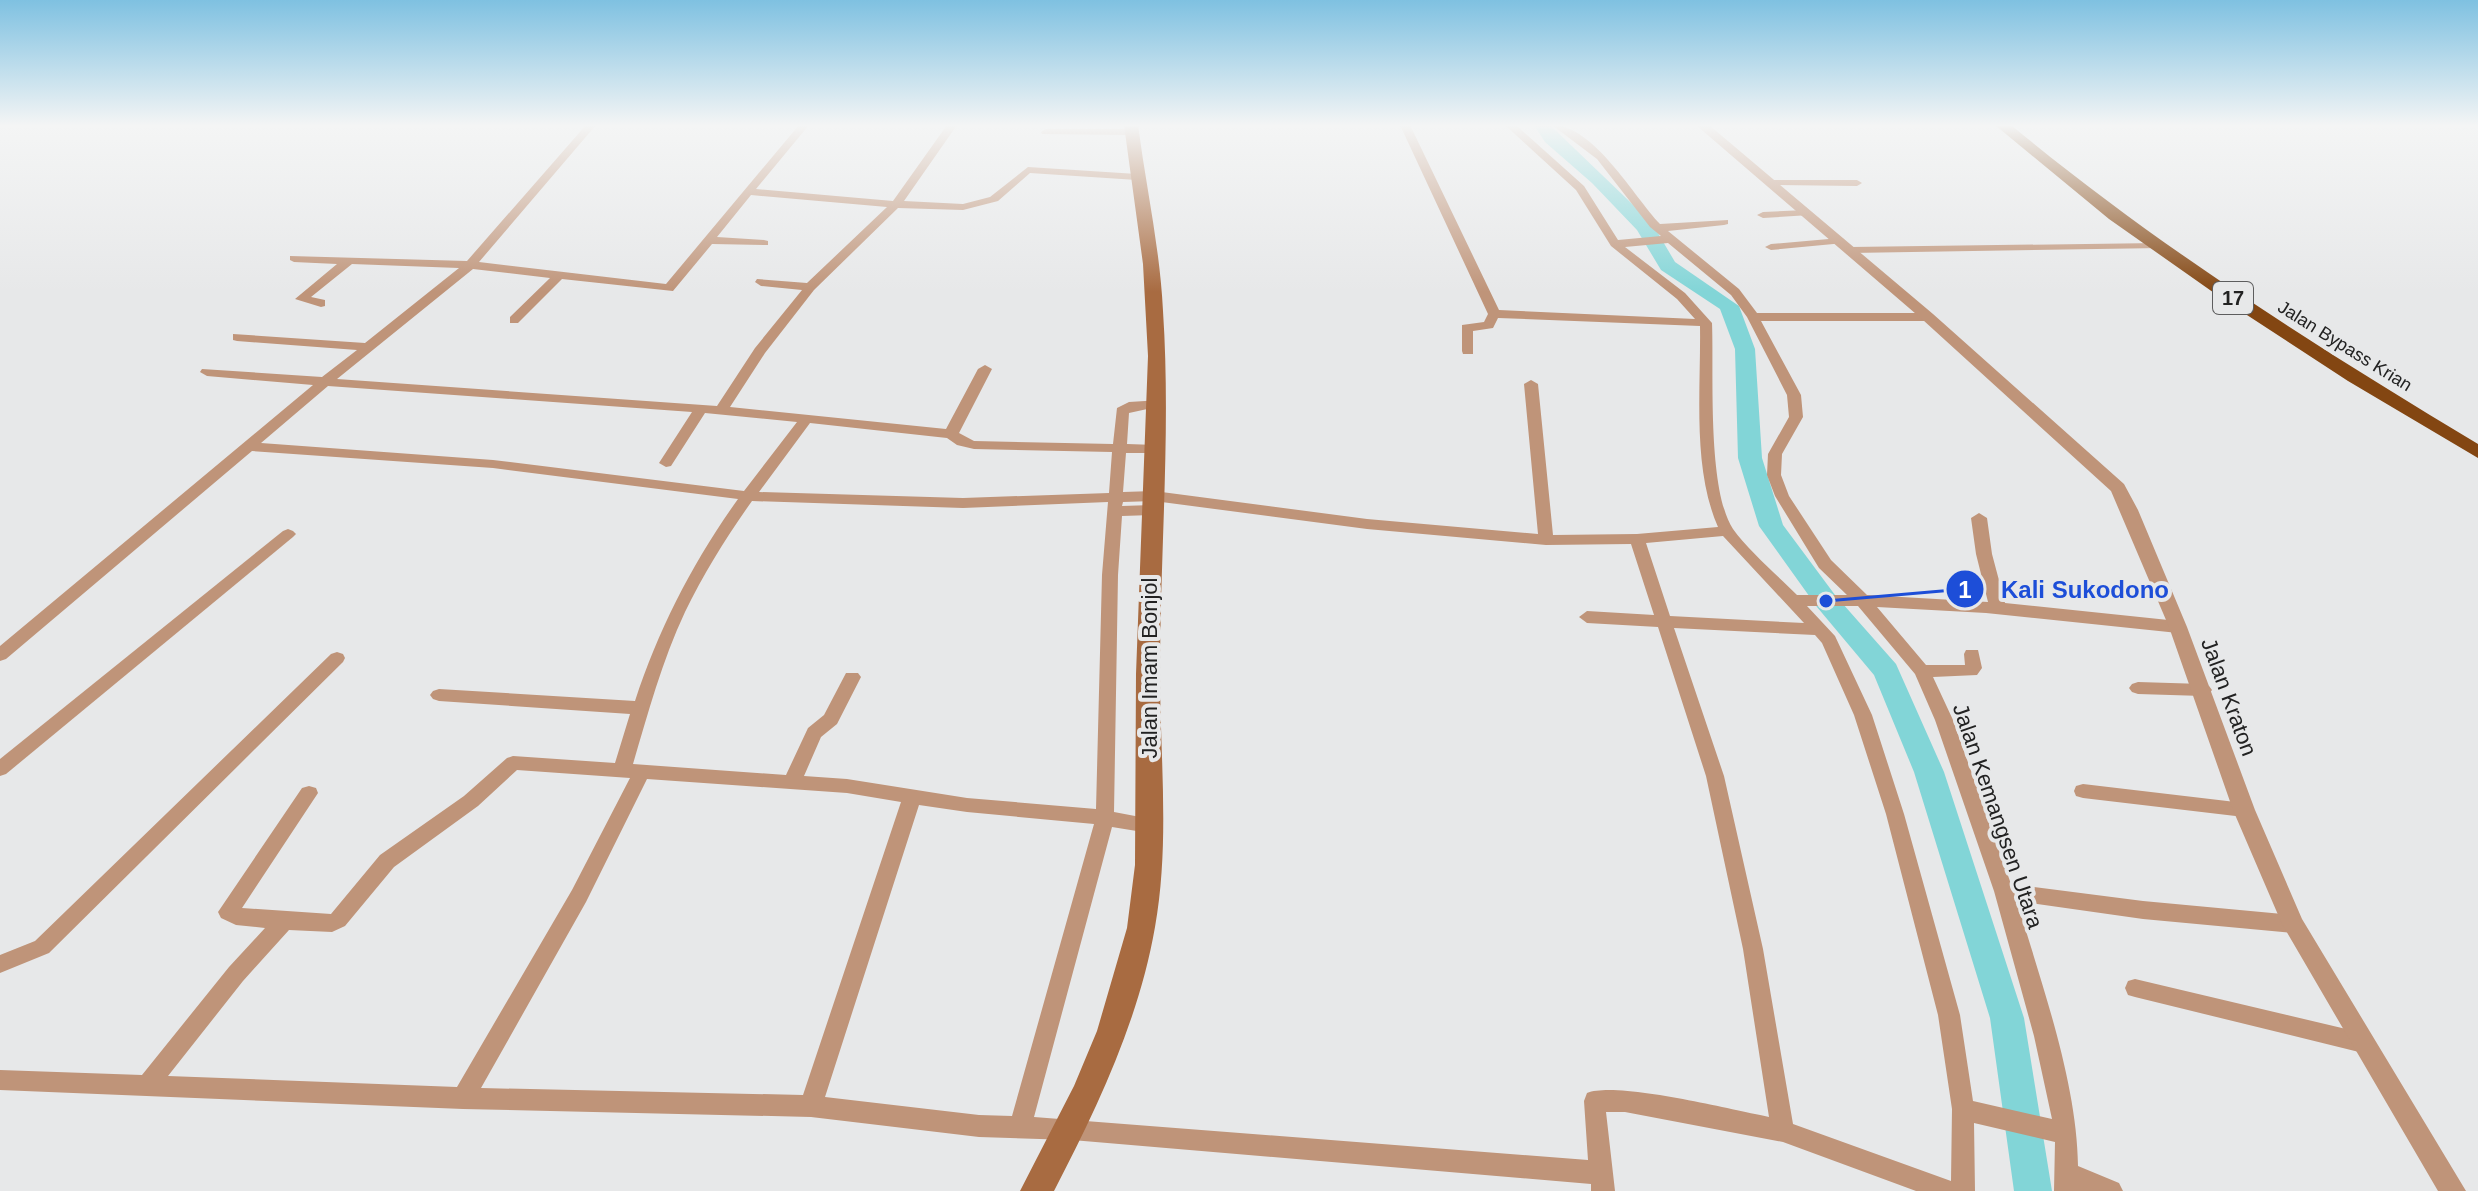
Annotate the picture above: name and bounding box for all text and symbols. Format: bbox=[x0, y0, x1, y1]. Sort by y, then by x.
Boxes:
road number: 17 bbox=[2213, 282, 2253, 314]
street label: Jalan Bypass Krian bbox=[2274, 297, 2416, 395]
callout: Kali Sukodono bbox=[1945, 565, 2185, 613]
text: 1 bbox=[1958, 576, 1972, 603]
text: Kali Sukodono bbox=[2001, 576, 2169, 603]
street label: Jalan Imam Bonjol bbox=[1137, 578, 1162, 758]
street label: Jalan Kraton bbox=[2196, 635, 2262, 759]
street label: Jalan Kemangsen Utara bbox=[1948, 700, 2048, 932]

